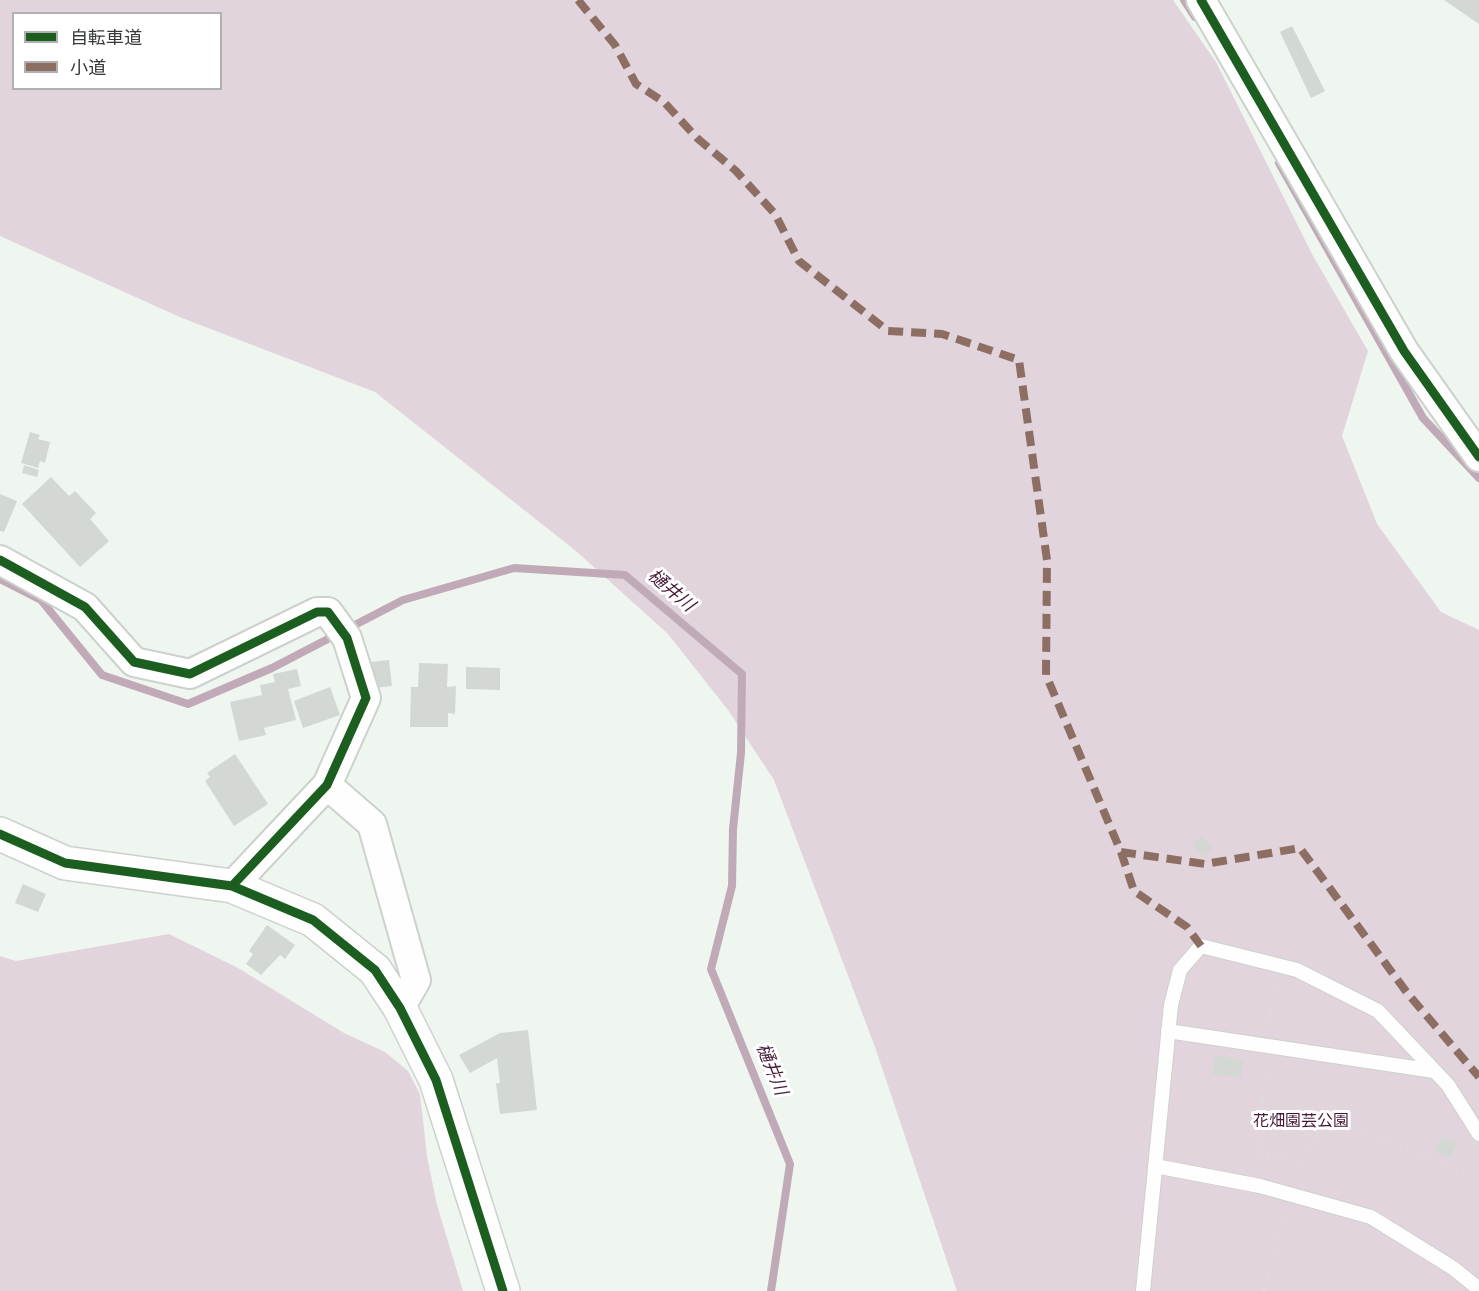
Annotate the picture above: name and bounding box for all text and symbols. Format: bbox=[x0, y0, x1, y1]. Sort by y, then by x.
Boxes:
legend bbox=[12, 12, 222, 90]
text: 自転車道 bbox=[70, 28, 142, 51]
text: 小道 bbox=[70, 58, 106, 81]
water label: 樋井川 bbox=[642, 566, 698, 618]
water label: 樋井川 bbox=[750, 1041, 790, 1099]
park label: 花畑園芸公園 bbox=[1253, 1113, 1349, 1133]

